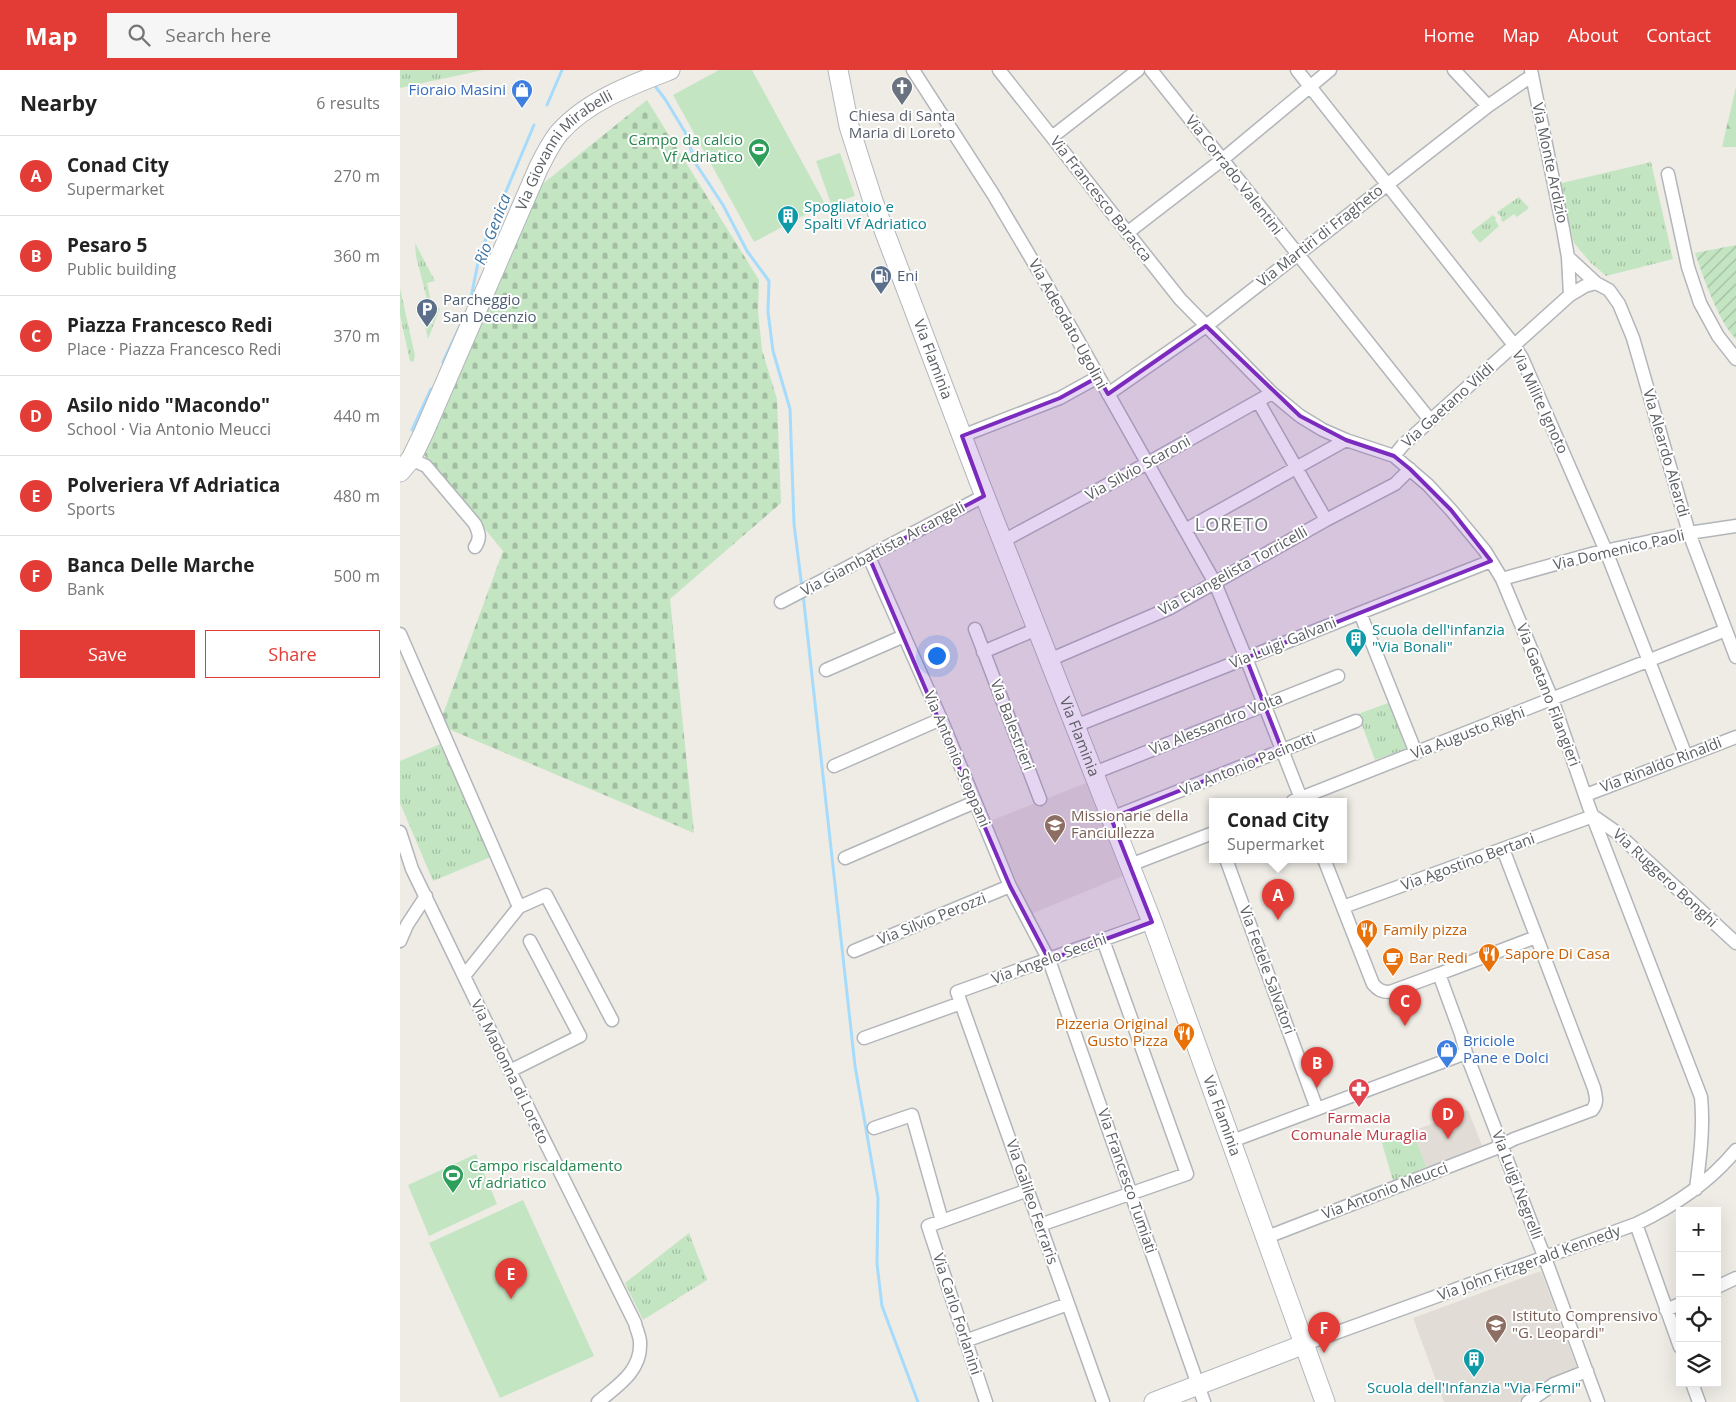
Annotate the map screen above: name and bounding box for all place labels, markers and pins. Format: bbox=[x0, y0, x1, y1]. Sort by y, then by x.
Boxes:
church icon: Chiesa di Santa Maria di Loreto bbox=[890, 75, 914, 106]
shop icon: Fioraio Masini bbox=[510, 78, 534, 109]
place label: Fioraio Masini bbox=[409, 79, 506, 99]
place label: Chiesa di Santa Maria di Loreto bbox=[849, 105, 955, 142]
place label: Campo da calcio Vf Adriatico bbox=[629, 129, 743, 166]
sports icon: Campo da calcio Vf Adriatico bbox=[747, 137, 771, 168]
place label: Spogliatoio e Spalti Vf Adriatico bbox=[804, 196, 927, 233]
building icon: Spogliatoio e Spalti Vf Adriatico bbox=[776, 204, 800, 235]
fuel station icon: Eni bbox=[869, 264, 893, 295]
place label: Eni bbox=[897, 265, 918, 285]
place label: Parcheggio San Decenzio bbox=[443, 289, 537, 326]
parking icon: Parcheggio San Decenzio bbox=[415, 297, 439, 328]
place label: Scuola dell'infanzia "Via Bonali" bbox=[1372, 619, 1505, 656]
building icon: Scuola dell'infanzia "Via Bonali" bbox=[1344, 627, 1368, 658]
place label: Missionarie della Fanciullezza bbox=[1071, 805, 1189, 842]
school or university icon: Missionarie della Fanciullezza bbox=[1043, 813, 1067, 844]
pin: A bbox=[1262, 879, 1294, 920]
restaurant icon: Family pizza bbox=[1355, 918, 1379, 949]
place label: Family pizza bbox=[1383, 919, 1467, 939]
restaurant icon: Sapore Di Casa bbox=[1477, 942, 1501, 973]
place label: Sapore Di Casa bbox=[1505, 943, 1610, 963]
cafe icon: Bar Redi bbox=[1381, 946, 1405, 977]
place label: Bar Redi bbox=[1409, 947, 1468, 967]
pin: C bbox=[1389, 985, 1421, 1026]
place label: Pizzeria Original Gusto Pizza bbox=[1056, 1013, 1168, 1050]
restaurant icon: Pizzeria Original Gusto Pizza bbox=[1172, 1021, 1196, 1052]
place label: Briciole Pane e Dolci bbox=[1463, 1030, 1549, 1067]
shop icon: Briciole Pane e Dolci bbox=[1435, 1038, 1459, 1069]
pin: B bbox=[1301, 1047, 1333, 1088]
pharmacy icon: Farmacia Comunale Muraglia bbox=[1347, 1077, 1371, 1108]
pin: D bbox=[1432, 1098, 1464, 1139]
place label: Farmacia Comunale Muraglia bbox=[1291, 1107, 1427, 1144]
place label: Campo riscaldamento vf adriatico bbox=[469, 1155, 623, 1192]
sports icon: Campo riscaldamento vf adriatico bbox=[441, 1163, 465, 1194]
pin: E bbox=[495, 1258, 527, 1299]
place label: Istituto Comprensivo "G. Leopardi" bbox=[1512, 1305, 1658, 1342]
pin: F bbox=[1308, 1312, 1340, 1353]
school or university icon: Istituto Comprensivo "G. Leopardi" bbox=[1484, 1313, 1508, 1344]
building icon: Scuola dell'Infanzia "Via Fermi" bbox=[1462, 1347, 1486, 1378]
place label: Scuola dell'Infanzia "Via Fermi" bbox=[1367, 1377, 1581, 1397]

